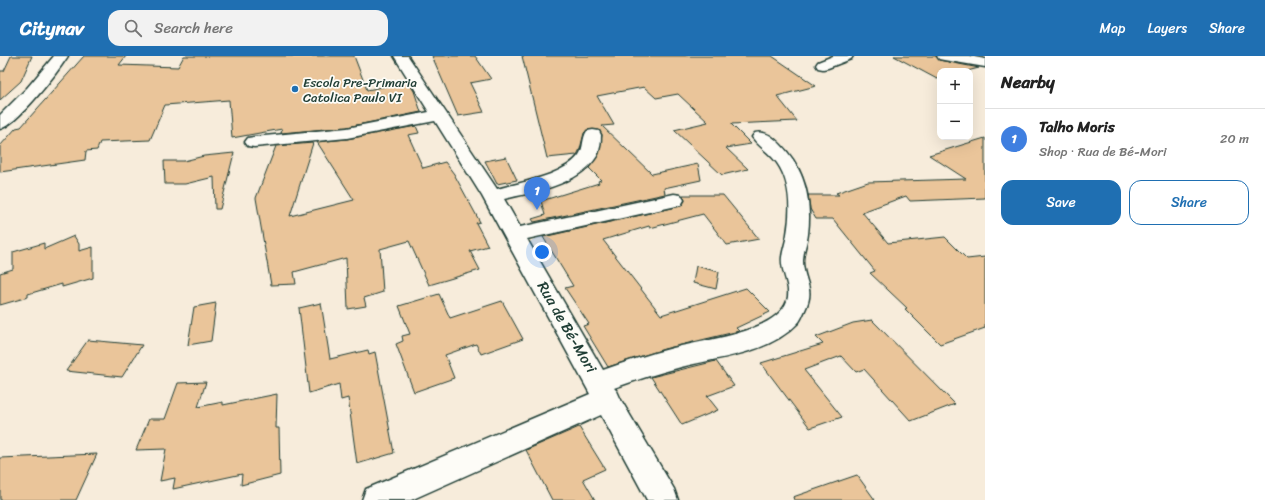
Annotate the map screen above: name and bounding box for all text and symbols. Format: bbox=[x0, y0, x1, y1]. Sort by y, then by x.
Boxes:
search box bbox=[108, 10, 388, 46]
text: Citynav bbox=[20, 12, 84, 45]
text: Search here bbox=[154, 15, 233, 41]
text: Map bbox=[1100, 16, 1125, 41]
text: Layers bbox=[1147, 16, 1187, 41]
text: Share bbox=[1209, 16, 1245, 41]
icon: search bbox=[122, 17, 144, 39]
text: Nearby bbox=[1001, 67, 1055, 97]
map controls bbox=[937, 68, 973, 140]
button: + bbox=[937, 68, 973, 104]
place label: Escola Pre-Primaria Catolica Paulo VI bbox=[303, 71, 417, 109]
marker: Escola Pre-Primaria Catolica Paulo VI bbox=[290, 84, 300, 94]
button: − bbox=[937, 104, 973, 140]
text: Talho Moris bbox=[1039, 114, 1115, 140]
text: 1 bbox=[1011, 127, 1017, 150]
text: 20 m bbox=[1220, 127, 1249, 150]
text: Shop · Rua de Bé-Mori bbox=[1039, 140, 1167, 163]
pin: 1 bbox=[524, 177, 550, 210]
button: Save bbox=[1001, 180, 1121, 225]
button: Share bbox=[1129, 180, 1249, 225]
your location bbox=[532, 242, 552, 262]
street label: Rua de Bé-Mori bbox=[530, 276, 604, 379]

